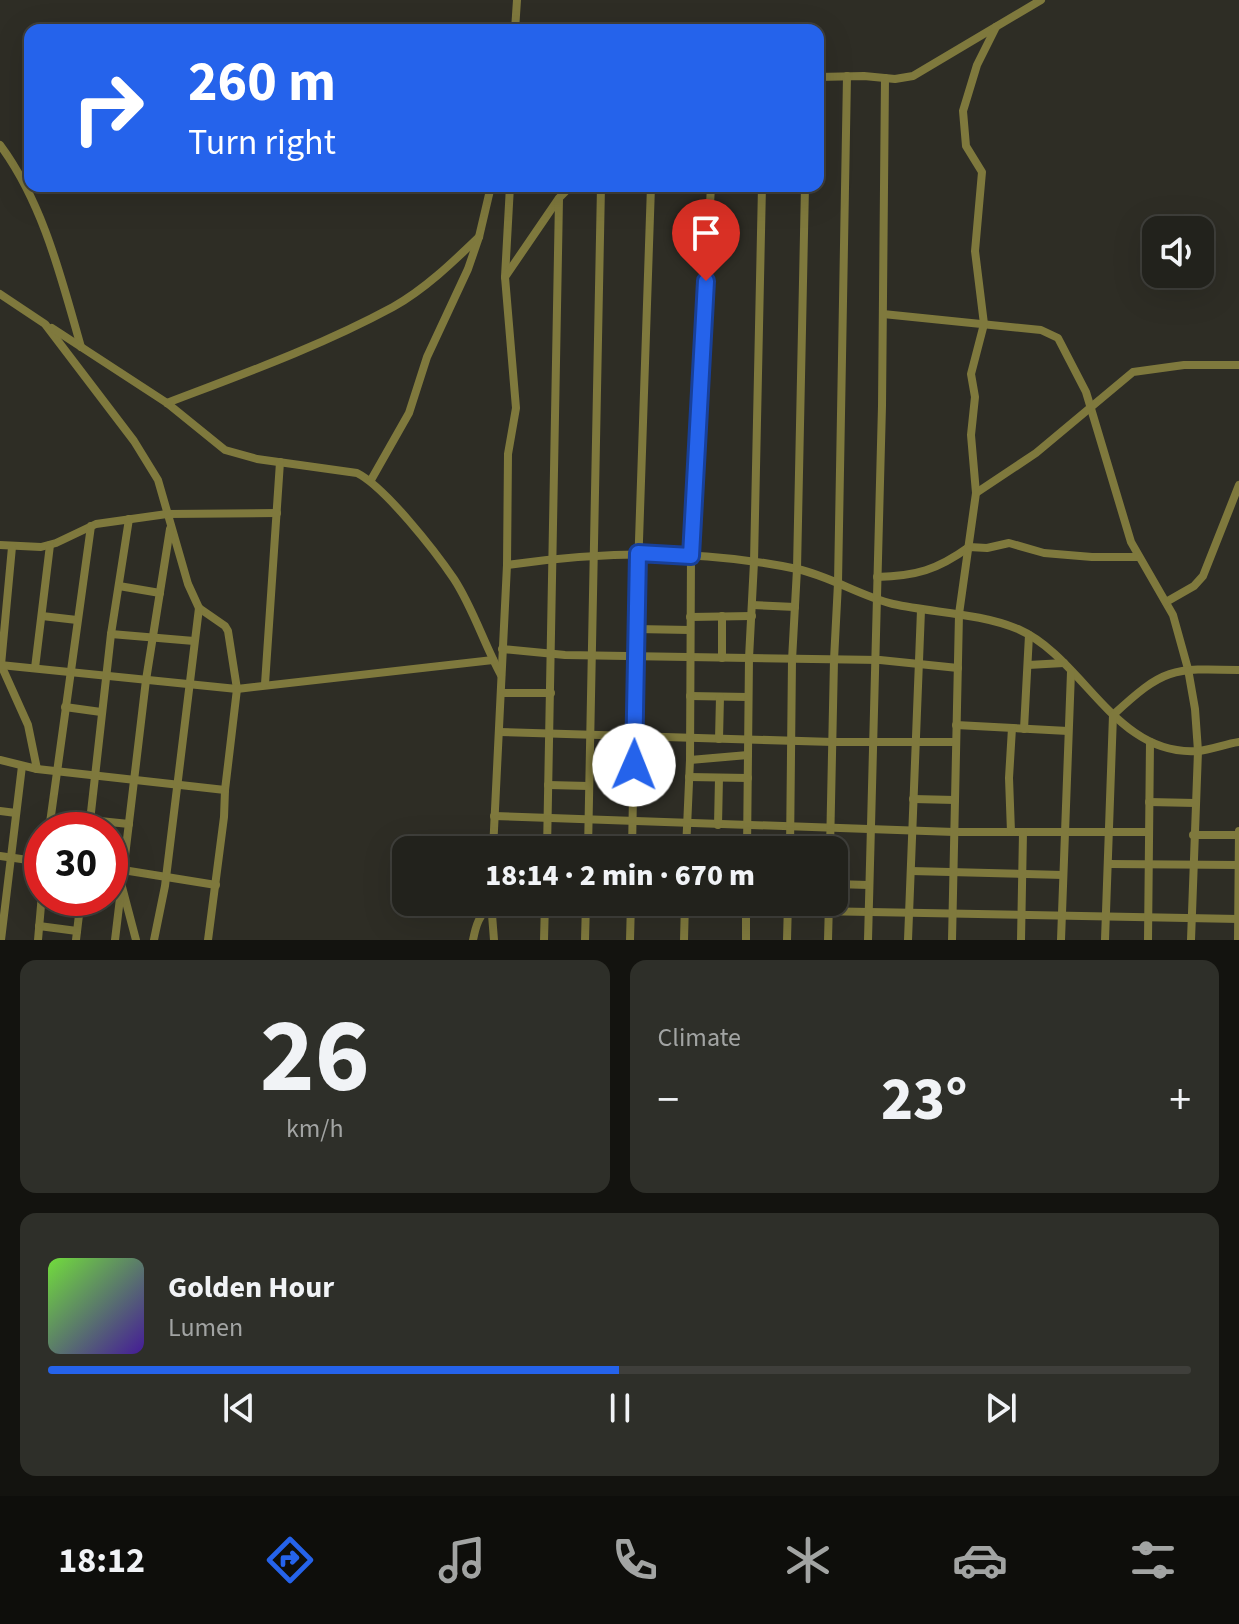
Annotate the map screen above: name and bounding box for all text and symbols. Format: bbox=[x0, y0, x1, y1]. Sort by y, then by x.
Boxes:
text: 260 m bbox=[188, 43, 336, 122]
icon: right bbox=[56, 56, 160, 160]
text: Turn right bbox=[188, 117, 336, 168]
pin bbox=[672, 199, 740, 281]
icon: arrive bbox=[684, 211, 728, 255]
map controls bbox=[1142, 216, 1214, 288]
button: sound bbox=[1142, 216, 1214, 288]
position arrow bbox=[592, 723, 676, 807]
speed limit sign: 30 bbox=[24, 812, 128, 916]
text: 18:14 · 2 min · 670 m bbox=[485, 854, 755, 897]
text: 26 bbox=[260, 984, 370, 1132]
text: Climate bbox=[658, 1019, 741, 1056]
text: 23° bbox=[881, 1058, 967, 1143]
text: − bbox=[658, 1069, 679, 1132]
text: + bbox=[1169, 1069, 1191, 1132]
text: km/h bbox=[286, 1110, 344, 1147]
text: Golden Hour bbox=[168, 1266, 334, 1309]
text: Lumen bbox=[168, 1309, 243, 1346]
icon: previous bbox=[217, 1386, 261, 1430]
icon: pause bbox=[598, 1386, 642, 1430]
icon: next bbox=[979, 1386, 1023, 1430]
icon: directions bbox=[262, 1532, 318, 1588]
icon: music bbox=[434, 1532, 490, 1588]
icon: phone bbox=[607, 1532, 663, 1588]
icon: climate bbox=[780, 1532, 836, 1588]
icon: car bbox=[952, 1532, 1008, 1588]
icon: filters bbox=[1125, 1532, 1181, 1588]
text: 18:12 bbox=[58, 1535, 145, 1586]

